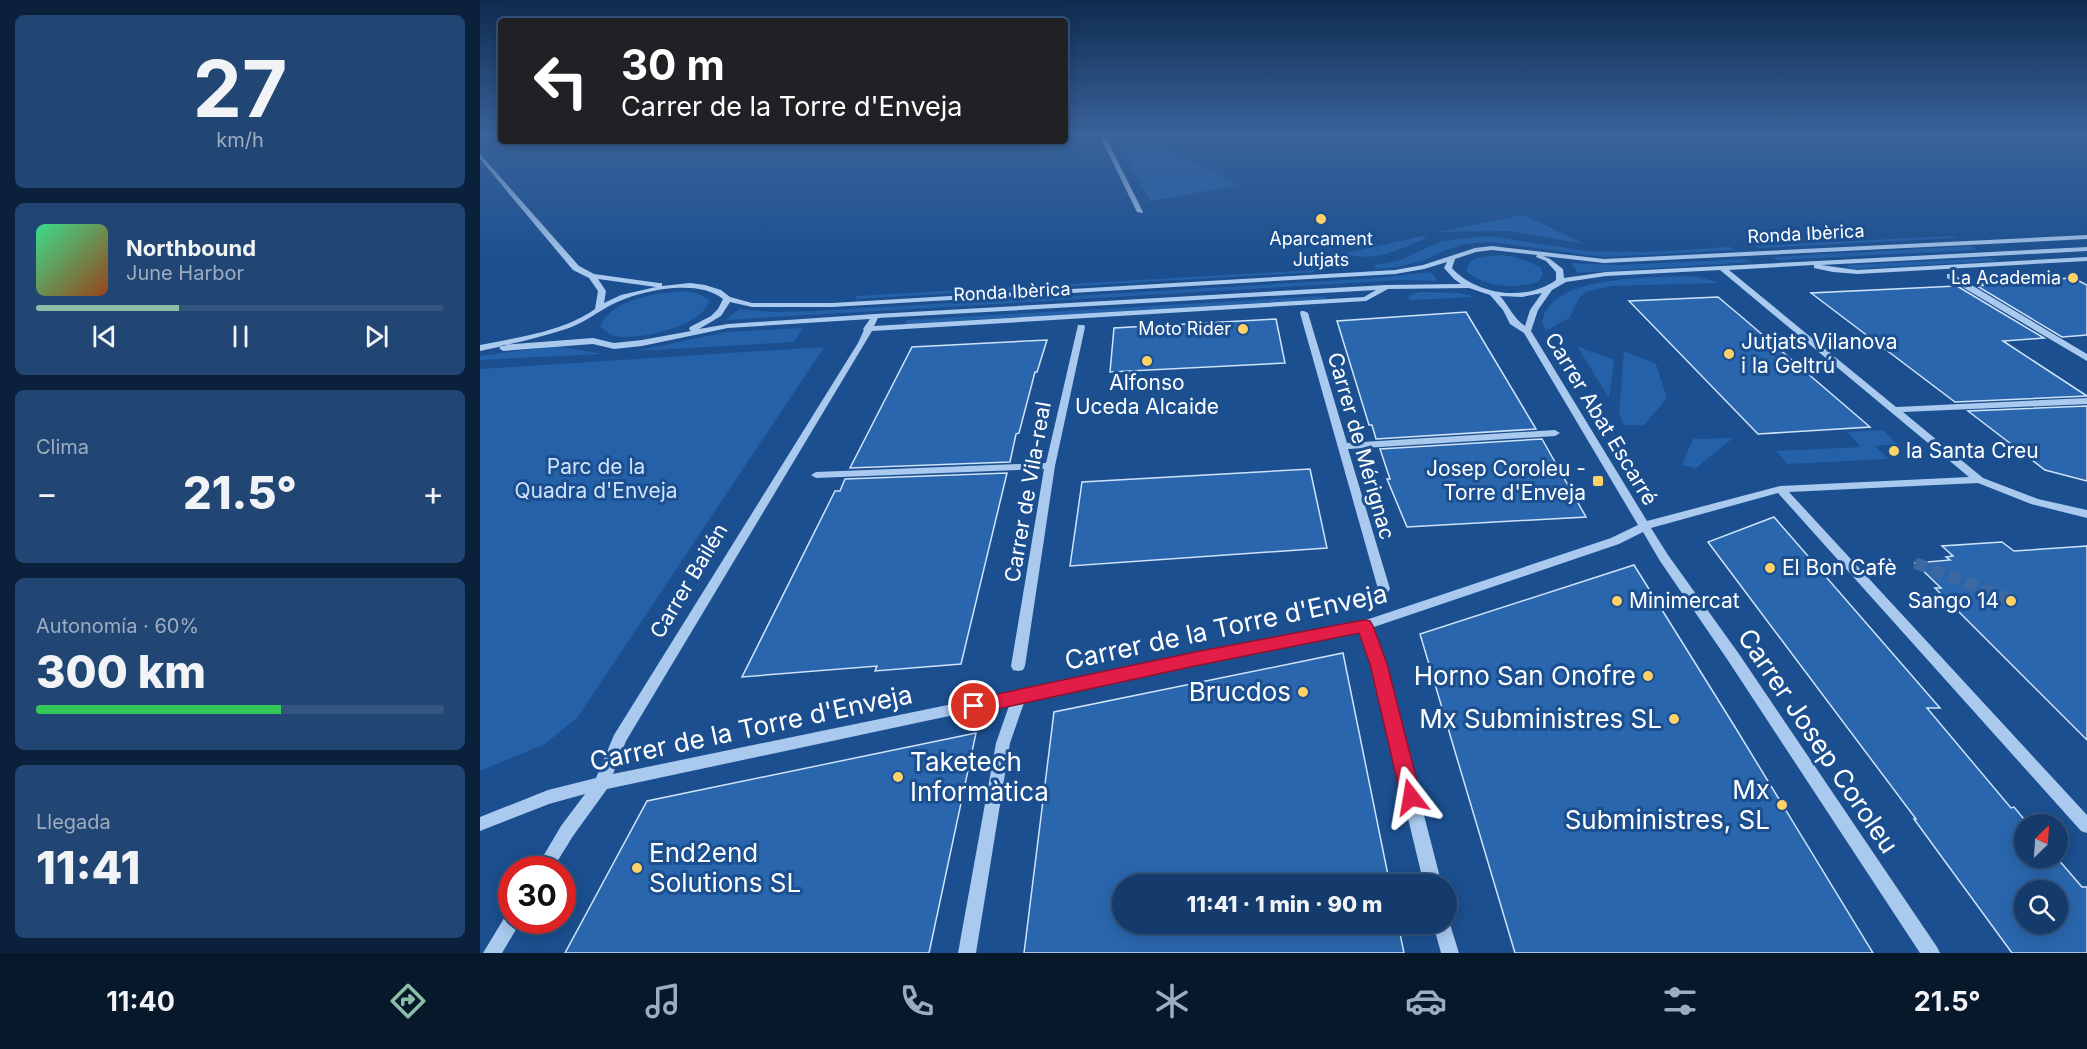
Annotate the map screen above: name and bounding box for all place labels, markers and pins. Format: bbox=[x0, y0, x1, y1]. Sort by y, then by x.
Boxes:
marker: Aparcament Jutjats bbox=[1314, 212, 1328, 226]
place label: Aparcament Jutjats bbox=[1269, 228, 1373, 270]
place label: La Academia bbox=[1951, 267, 2061, 288]
marker: La Academia bbox=[2066, 271, 2080, 285]
place label: Moto Rider bbox=[1138, 318, 1231, 339]
marker: Moto Rider bbox=[1236, 322, 1250, 336]
place label: Jutjats Vilanova i la Geltrú bbox=[1741, 329, 1898, 378]
marker: Jutjats Vilanova i la Geltrú bbox=[1722, 347, 1736, 361]
marker: Alfonso Uceda Alcaide bbox=[1140, 354, 1154, 368]
place label: Alfonso Uceda Alcaide bbox=[1075, 370, 1219, 419]
place label: la Santa Creu bbox=[1906, 438, 2039, 463]
marker: la Santa Creu bbox=[1887, 444, 1901, 458]
place label: Josep Coroleu - Torre d'Enveja bbox=[1426, 456, 1586, 505]
marker: Josep Coroleu - Torre d'Enveja bbox=[1591, 474, 1605, 488]
place label: El Bon Cafè bbox=[1782, 555, 1897, 580]
marker: El Bon Cafè bbox=[1763, 561, 1777, 575]
place label: Minimercat bbox=[1629, 588, 1740, 613]
place label: Sango 14 bbox=[1908, 588, 1999, 613]
marker: Minimercat bbox=[1610, 594, 1624, 608]
marker: Sango 14 bbox=[2004, 594, 2018, 608]
place label: Horno San Onofre bbox=[1414, 660, 1636, 691]
marker: Horno San Onofre bbox=[1641, 669, 1655, 683]
place label: Brucdos bbox=[1189, 676, 1291, 707]
pin bbox=[948, 680, 999, 731]
marker: Brucdos bbox=[1296, 685, 1310, 699]
place label: Mx Subministres SL bbox=[1419, 703, 1662, 734]
marker: Mx Subministres SL bbox=[1667, 712, 1681, 726]
place label: Taketech Informàtica bbox=[910, 746, 1049, 807]
marker: Taketech Informàtica bbox=[891, 770, 905, 784]
place label: Mx Subministres, SL bbox=[1565, 774, 1770, 835]
marker: Mx Subministres, SL bbox=[1775, 798, 1789, 812]
place label: End2end Solutions SL bbox=[649, 837, 801, 898]
marker: End2end Solutions SL bbox=[630, 861, 644, 875]

